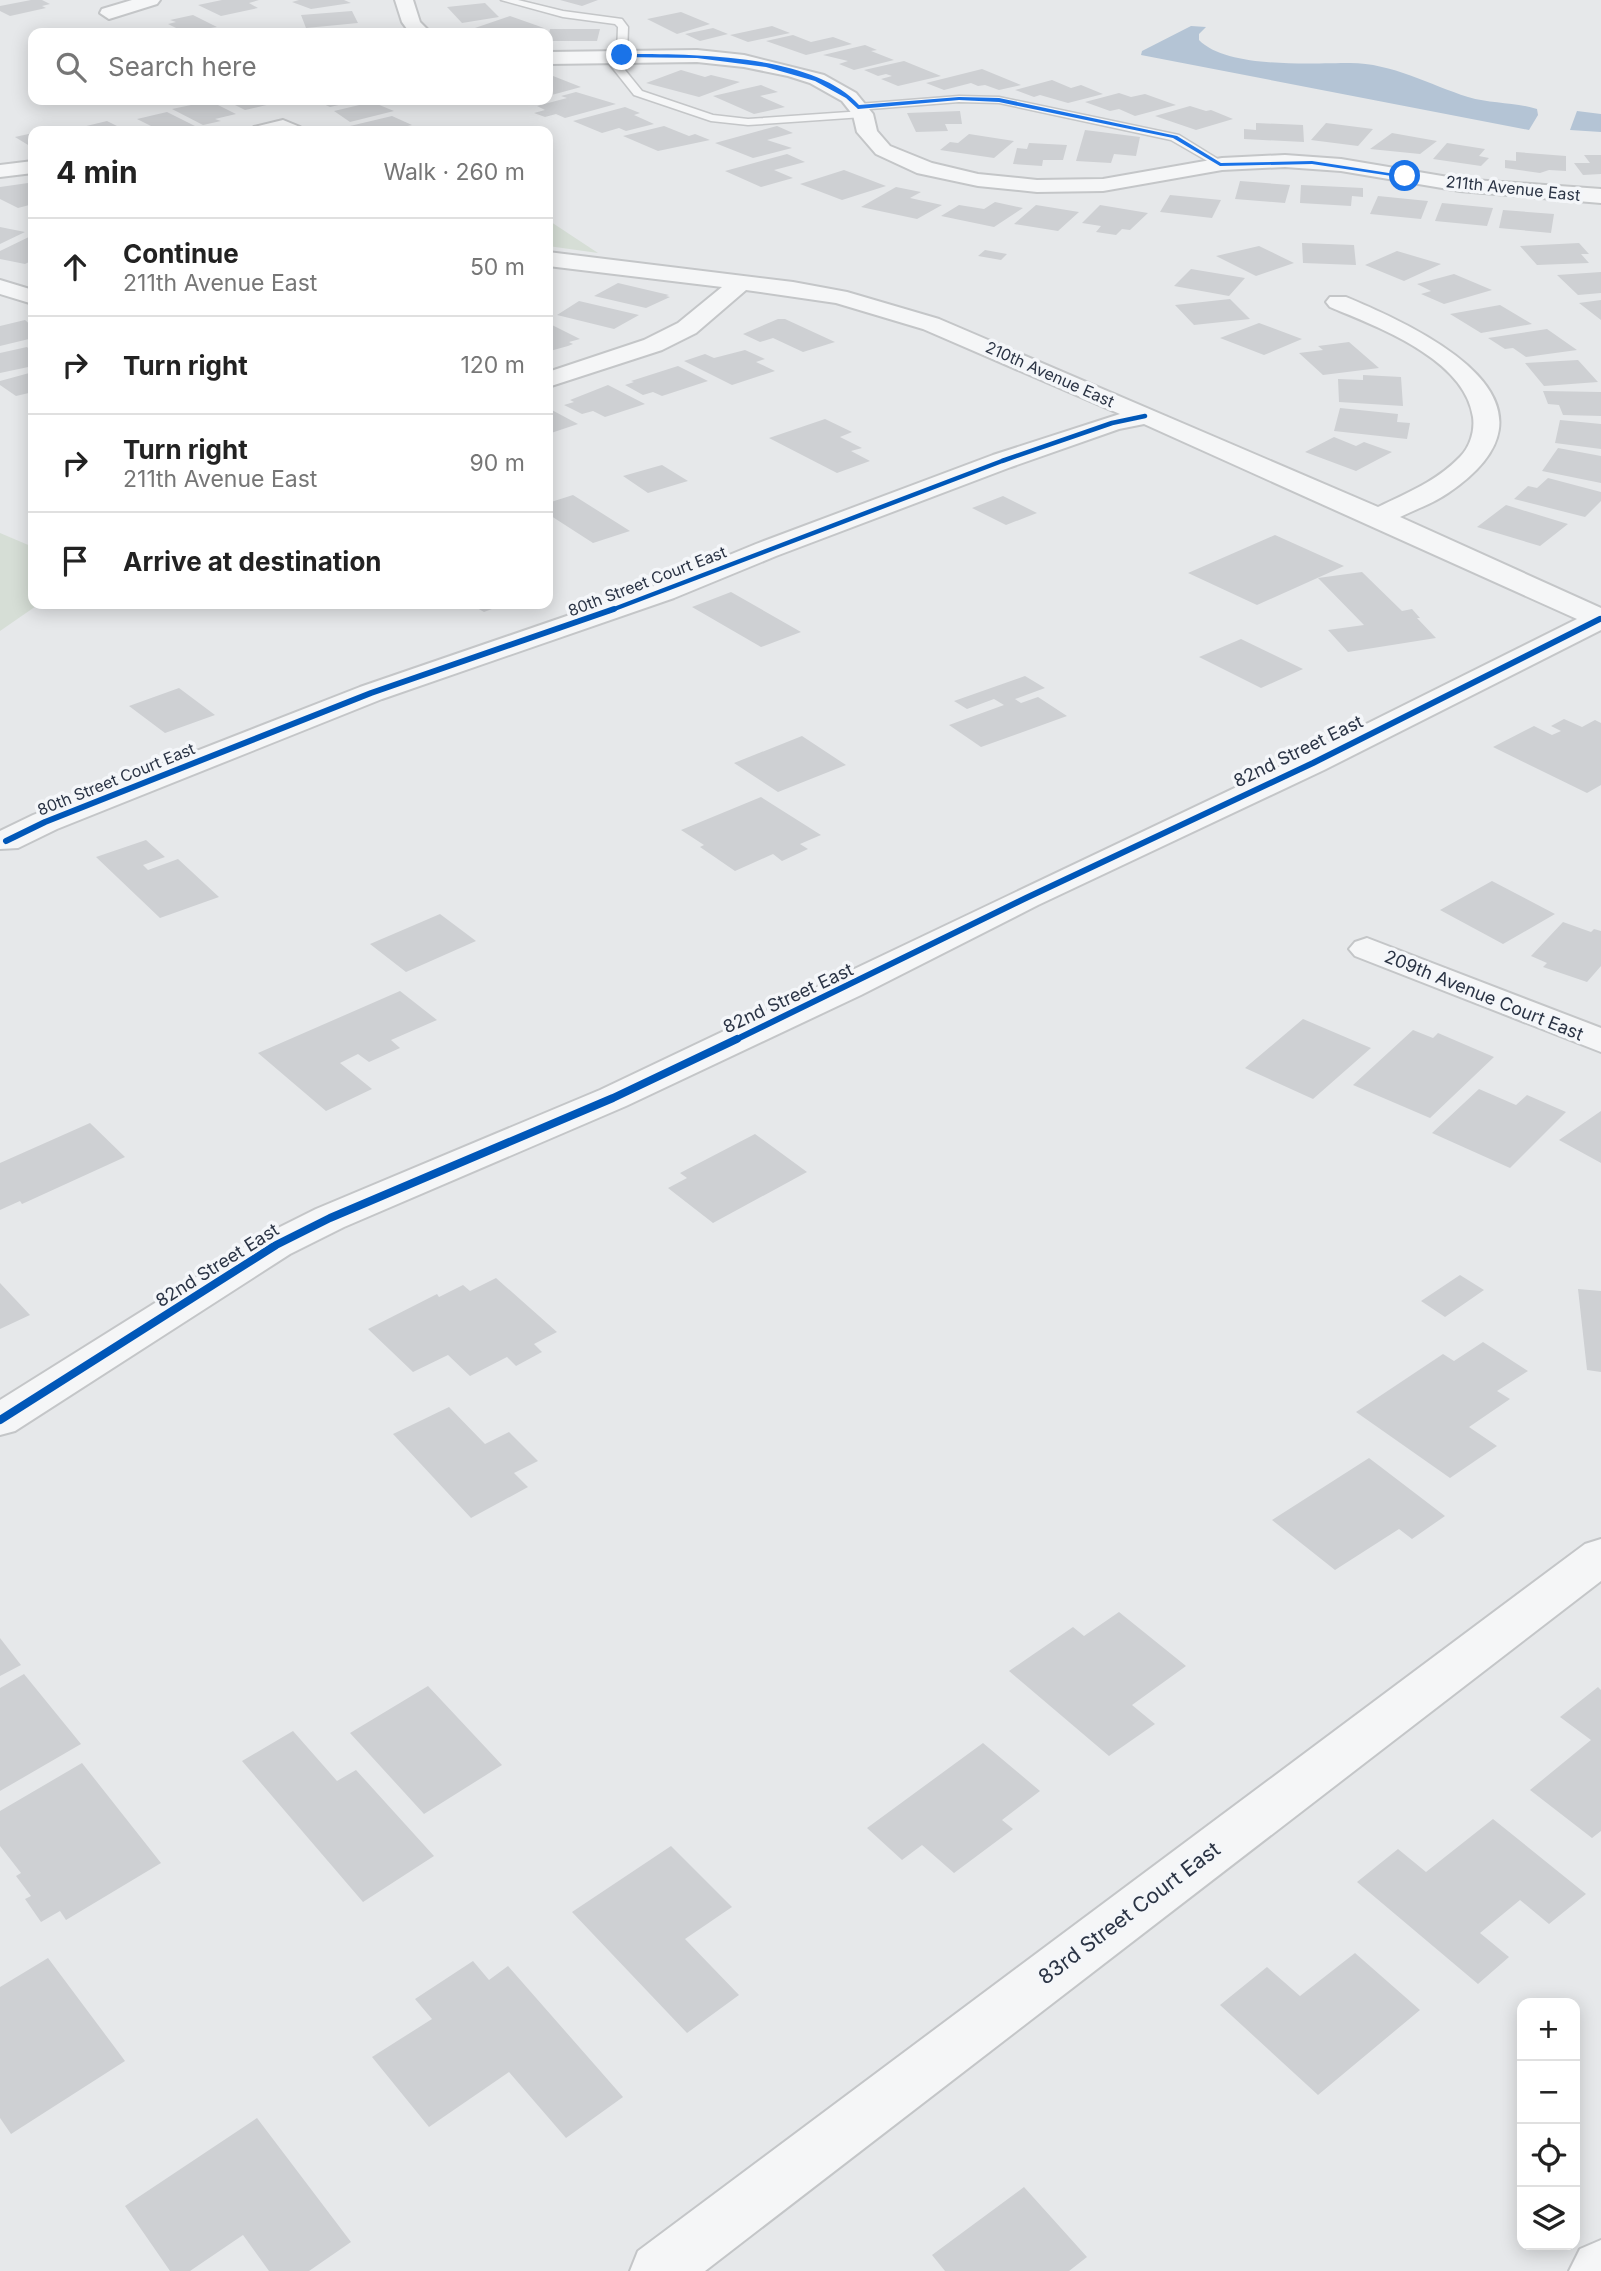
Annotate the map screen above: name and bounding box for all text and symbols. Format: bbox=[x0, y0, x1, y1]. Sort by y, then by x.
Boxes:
search box bbox=[28, 28, 553, 105]
route end bbox=[606, 39, 637, 70]
icon: search bbox=[52, 48, 90, 86]
text: Search here bbox=[108, 51, 257, 82]
text: 4 min bbox=[56, 154, 138, 190]
text: Walk · 260 m bbox=[383, 158, 525, 186]
route start bbox=[1389, 160, 1420, 191]
street label: 211th Avenue East bbox=[1445, 171, 1581, 205]
text: Continue bbox=[123, 238, 239, 269]
icon: ahead bbox=[56, 248, 94, 286]
text: 50 m bbox=[470, 253, 525, 281]
text: 211th Avenue East bbox=[123, 269, 317, 297]
street label: 210th Avenue East bbox=[983, 337, 1117, 411]
icon: right bbox=[56, 346, 94, 384]
text: Turn right bbox=[123, 350, 248, 381]
text: 120 m bbox=[460, 351, 525, 379]
text: Turn right bbox=[123, 434, 248, 465]
icon: right bbox=[56, 444, 94, 482]
text: 90 m bbox=[470, 449, 525, 477]
text: 211th Avenue East bbox=[123, 465, 317, 493]
icon: arrive bbox=[56, 542, 94, 580]
street label: 80th Street Court East bbox=[565, 542, 729, 620]
text: Arrive at destination bbox=[123, 546, 382, 577]
street label: 82nd Street East bbox=[1230, 711, 1366, 791]
street label: 80th Street Court East bbox=[34, 738, 198, 820]
street label: 209th Avenue Court East bbox=[1382, 945, 1587, 1045]
street label: 82nd Street East bbox=[720, 959, 856, 1037]
street label: 82nd Street East bbox=[152, 1219, 282, 1311]
street label: 83rd Street Court East bbox=[1033, 1836, 1225, 1990]
map controls bbox=[1517, 1998, 1580, 2250]
button: + bbox=[1517, 1998, 1580, 2061]
button: − bbox=[1517, 2061, 1580, 2124]
button: locate bbox=[1517, 2124, 1580, 2187]
button: layers bbox=[1517, 2187, 1580, 2250]

